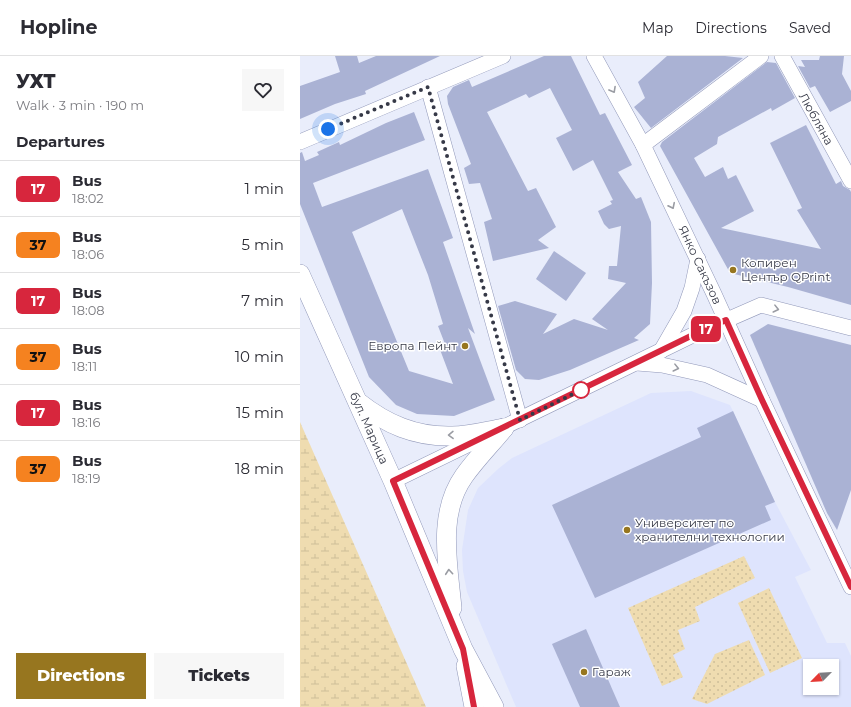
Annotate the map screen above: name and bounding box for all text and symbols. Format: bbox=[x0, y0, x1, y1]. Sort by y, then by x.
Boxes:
text: Hopline bbox=[20, 16, 98, 39]
text: Map bbox=[642, 19, 673, 37]
text: Directions bbox=[695, 19, 767, 37]
text: Saved bbox=[789, 19, 831, 37]
button: heart bbox=[242, 69, 284, 111]
text: УХТ bbox=[16, 70, 56, 93]
one-way arrow bbox=[608, 86, 615, 93]
street label: Любляна bbox=[796, 90, 837, 148]
text: Walk · 3 min · 190 m bbox=[16, 97, 144, 113]
your location bbox=[318, 119, 338, 139]
text: Departures bbox=[16, 132, 105, 151]
text: Bus bbox=[72, 171, 102, 190]
text: 1 min bbox=[245, 179, 284, 198]
text: 17 bbox=[31, 180, 45, 198]
text: 18:02 bbox=[72, 190, 104, 206]
one-way arrow bbox=[667, 202, 675, 209]
street label: Янко Сакъзов bbox=[676, 223, 725, 307]
text: Bus bbox=[72, 227, 102, 246]
text: 5 min bbox=[241, 235, 284, 254]
text: 37 bbox=[30, 236, 46, 254]
text: 18:06 bbox=[72, 246, 104, 262]
place label: Копирен Център QPrint bbox=[741, 255, 830, 284]
marker: Копирен Център QPrint bbox=[728, 265, 738, 275]
text: Bus bbox=[72, 283, 102, 302]
text: 7 min bbox=[241, 291, 284, 310]
text: 17 bbox=[31, 292, 45, 310]
text: 18:08 bbox=[72, 302, 105, 318]
one-way arrow bbox=[772, 304, 779, 313]
line badge: 17 bbox=[688, 316, 724, 342]
text: 17 bbox=[699, 320, 713, 338]
place label: Европа Пейнт bbox=[368, 338, 457, 353]
text: Bus bbox=[72, 339, 102, 358]
marker: Европа Пейнт bbox=[460, 341, 470, 351]
text: 10 min bbox=[235, 347, 284, 366]
text: 37 bbox=[30, 348, 46, 366]
text: 18:11 bbox=[72, 358, 97, 374]
one-way arrow bbox=[673, 363, 679, 371]
unlabelled marker bbox=[572, 381, 590, 399]
street label: бул. Марица bbox=[347, 389, 392, 466]
text: Bus bbox=[72, 395, 102, 414]
text: 15 min bbox=[236, 403, 284, 422]
text: 17 bbox=[31, 404, 45, 422]
text: 18:16 bbox=[72, 414, 100, 430]
one-way arrow bbox=[448, 431, 454, 439]
text: Bus bbox=[72, 451, 102, 470]
text: 18 min bbox=[235, 459, 284, 478]
text: 37 bbox=[30, 460, 46, 478]
text: 18:19 bbox=[72, 470, 100, 486]
place label: Университет по хранителни технологии bbox=[635, 515, 785, 544]
marker: Университет по хранителни технологии bbox=[622, 525, 632, 535]
one-way arrow bbox=[444, 569, 453, 575]
button: Directions bbox=[16, 653, 146, 699]
button: Tickets bbox=[154, 653, 284, 699]
north arrow bbox=[803, 659, 839, 695]
map controls bbox=[803, 659, 839, 695]
place label: Гараж bbox=[592, 664, 631, 679]
marker: Гараж bbox=[579, 667, 589, 677]

